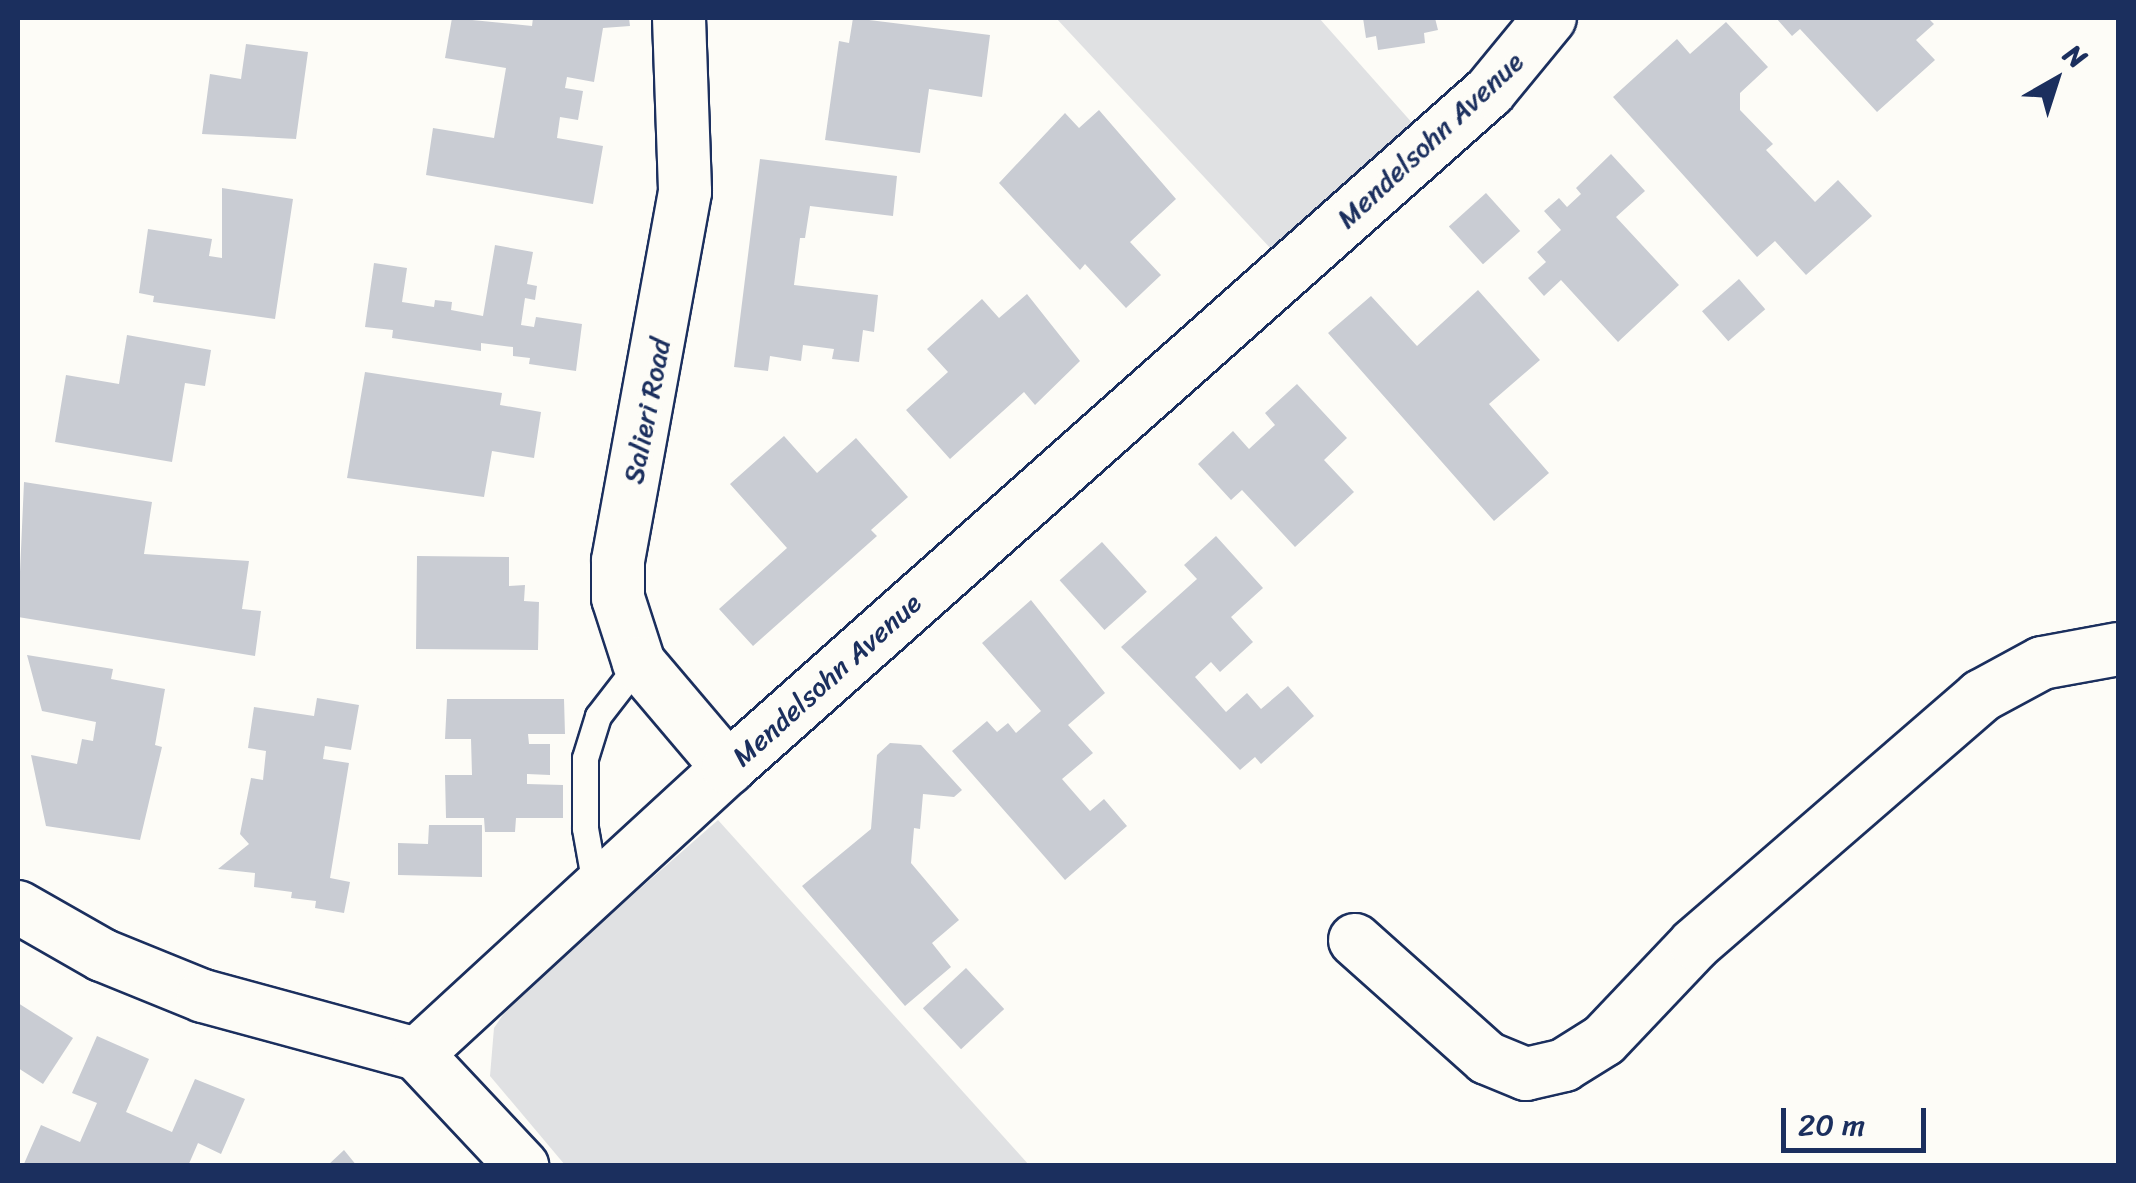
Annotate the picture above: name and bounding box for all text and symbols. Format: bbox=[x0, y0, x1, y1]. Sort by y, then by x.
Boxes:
north arrow bbox=[2006, 30, 2106, 130]
text: N bbox=[2052, 31, 2098, 81]
street label: Mendelsohn Avenue bbox=[1330, 45, 1530, 235]
street label: Salieri Road bbox=[616, 335, 678, 487]
street label: Mendelsohn Avenue bbox=[726, 586, 928, 774]
scale bar bbox=[1786, 1088, 1931, 1150]
text: 20 m bbox=[1798, 1098, 1865, 1152]

